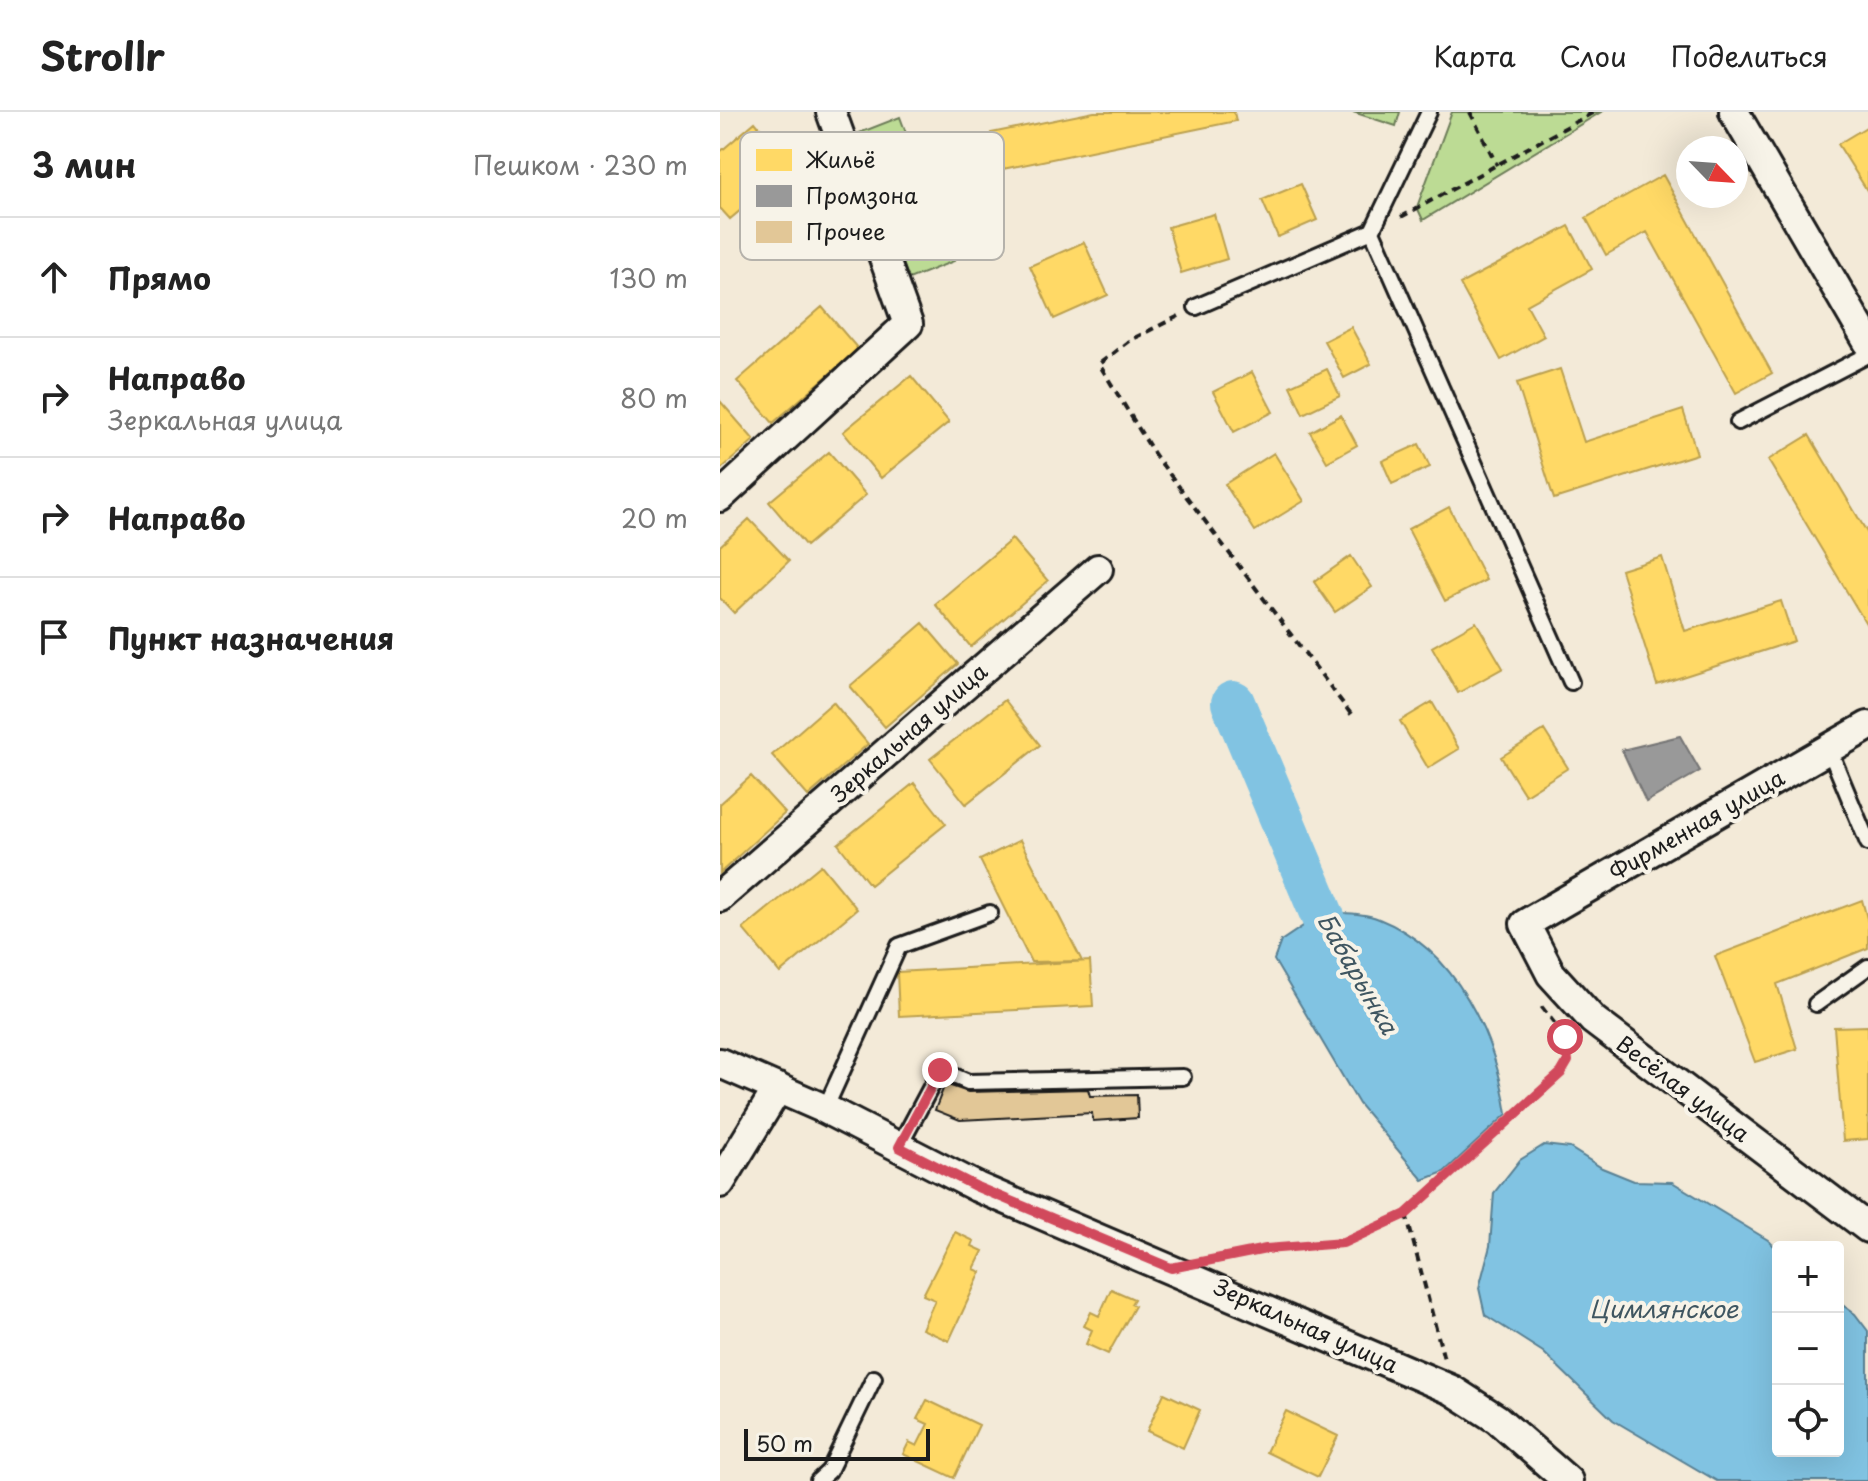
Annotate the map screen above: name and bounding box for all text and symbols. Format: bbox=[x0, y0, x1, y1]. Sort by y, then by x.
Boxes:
text: Strollr bbox=[40, 27, 165, 84]
text: Карта bbox=[1433, 34, 1516, 77]
text: Слои bbox=[1560, 34, 1627, 77]
text: Поделиться bbox=[1671, 34, 1828, 77]
legend bbox=[740, 132, 1004, 260]
north arrow bbox=[1676, 136, 1748, 208]
text: 3 мин bbox=[32, 138, 136, 190]
text: Жильё bbox=[805, 142, 875, 175]
text: Пешком · 230 m bbox=[473, 145, 688, 184]
text: Промзона bbox=[806, 178, 918, 211]
text: Прочее bbox=[806, 214, 886, 247]
icon: ahead bbox=[32, 255, 76, 299]
text: Прямо bbox=[108, 255, 211, 300]
text: 130 m bbox=[609, 258, 688, 297]
text: Направо bbox=[108, 355, 246, 400]
icon: right bbox=[32, 375, 76, 419]
text: 80 m bbox=[620, 378, 688, 417]
text: Зеркальная улица bbox=[108, 400, 342, 439]
icon: right bbox=[32, 495, 76, 539]
text: Направо bbox=[108, 495, 246, 540]
text: 20 m bbox=[621, 498, 688, 537]
icon: arrive bbox=[32, 615, 76, 659]
text: Пункт назначения bbox=[108, 615, 394, 660]
street label: Зеркальная улица bbox=[822, 654, 994, 809]
street label: Фирменная улица bbox=[1602, 760, 1790, 887]
water label: Бабарынка bbox=[1310, 906, 1408, 1041]
route start bbox=[1547, 1019, 1583, 1055]
street label: Весёлая улица bbox=[1610, 1027, 1758, 1149]
route end bbox=[922, 1052, 958, 1088]
map controls bbox=[1772, 1241, 1844, 1457]
button: + bbox=[1772, 1241, 1844, 1313]
street label: Зеркальная улица bbox=[1209, 1269, 1404, 1380]
water label: Цимлянское bbox=[1590, 1290, 1739, 1326]
button: − bbox=[1772, 1313, 1844, 1385]
button: locate bbox=[1772, 1385, 1844, 1457]
scale bar bbox=[744, 1425, 930, 1461]
text: 50 m bbox=[756, 1426, 813, 1459]

